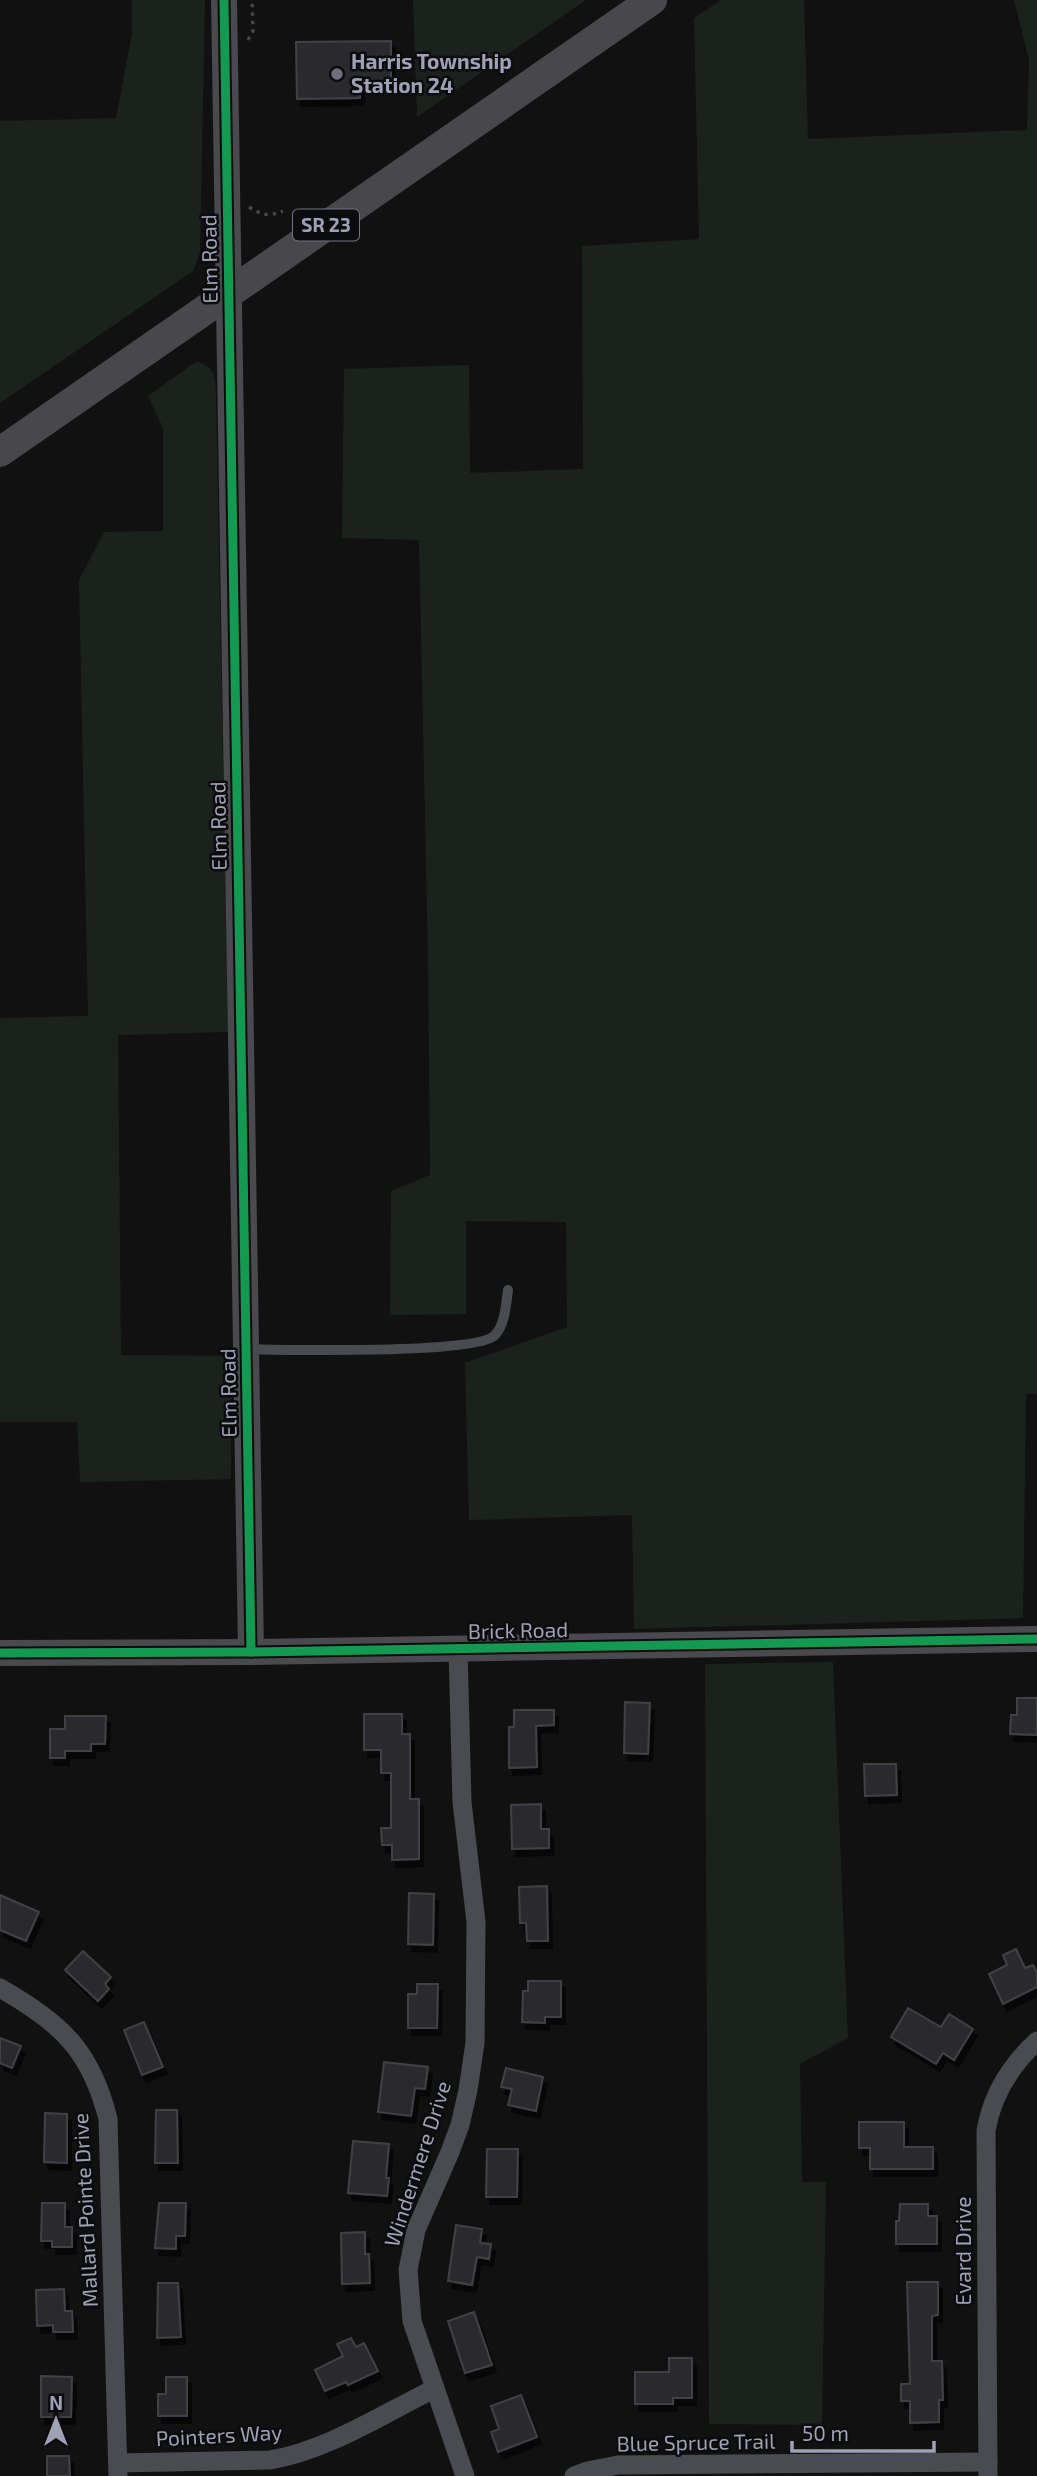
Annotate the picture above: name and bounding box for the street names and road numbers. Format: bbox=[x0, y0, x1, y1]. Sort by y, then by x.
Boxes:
road number: SR 23 bbox=[293, 210, 359, 241]
street label: Elm Road bbox=[195, 214, 222, 304]
street label: Elm Road bbox=[204, 781, 231, 871]
street label: Elm Road bbox=[214, 1348, 241, 1438]
street label: Brick Road bbox=[468, 1616, 568, 1643]
street label: Windermere Drive bbox=[378, 2078, 455, 2250]
street label: Mallard Pointe Drive bbox=[67, 2112, 102, 2308]
street label: Evard Drive bbox=[950, 2196, 975, 2306]
street label: Pointers Way bbox=[155, 2419, 283, 2450]
street label: Blue Spruce Trail bbox=[616, 2428, 776, 2455]

